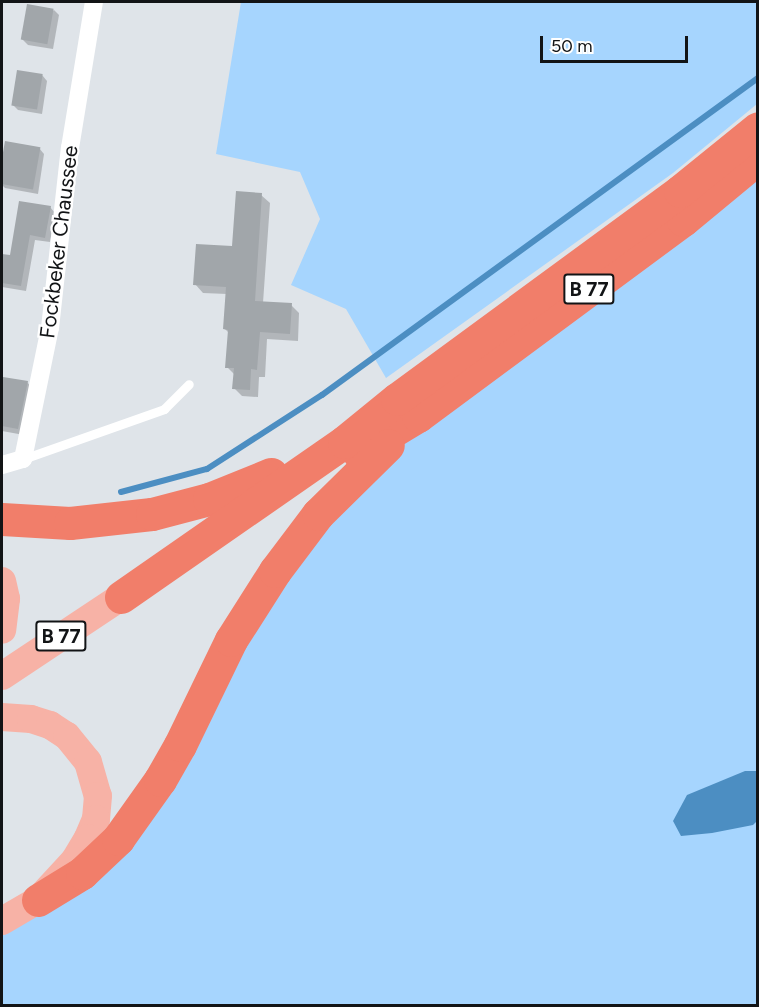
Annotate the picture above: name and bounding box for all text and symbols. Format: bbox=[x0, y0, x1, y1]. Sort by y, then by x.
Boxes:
scale bar bbox=[543, 24, 692, 62]
text: 50 m bbox=[551, 35, 593, 57]
street label: Fockbeker Chaussee bbox=[35, 144, 83, 340]
road number: B 77 bbox=[562, 272, 616, 306]
road number: B 77 bbox=[34, 619, 88, 653]

